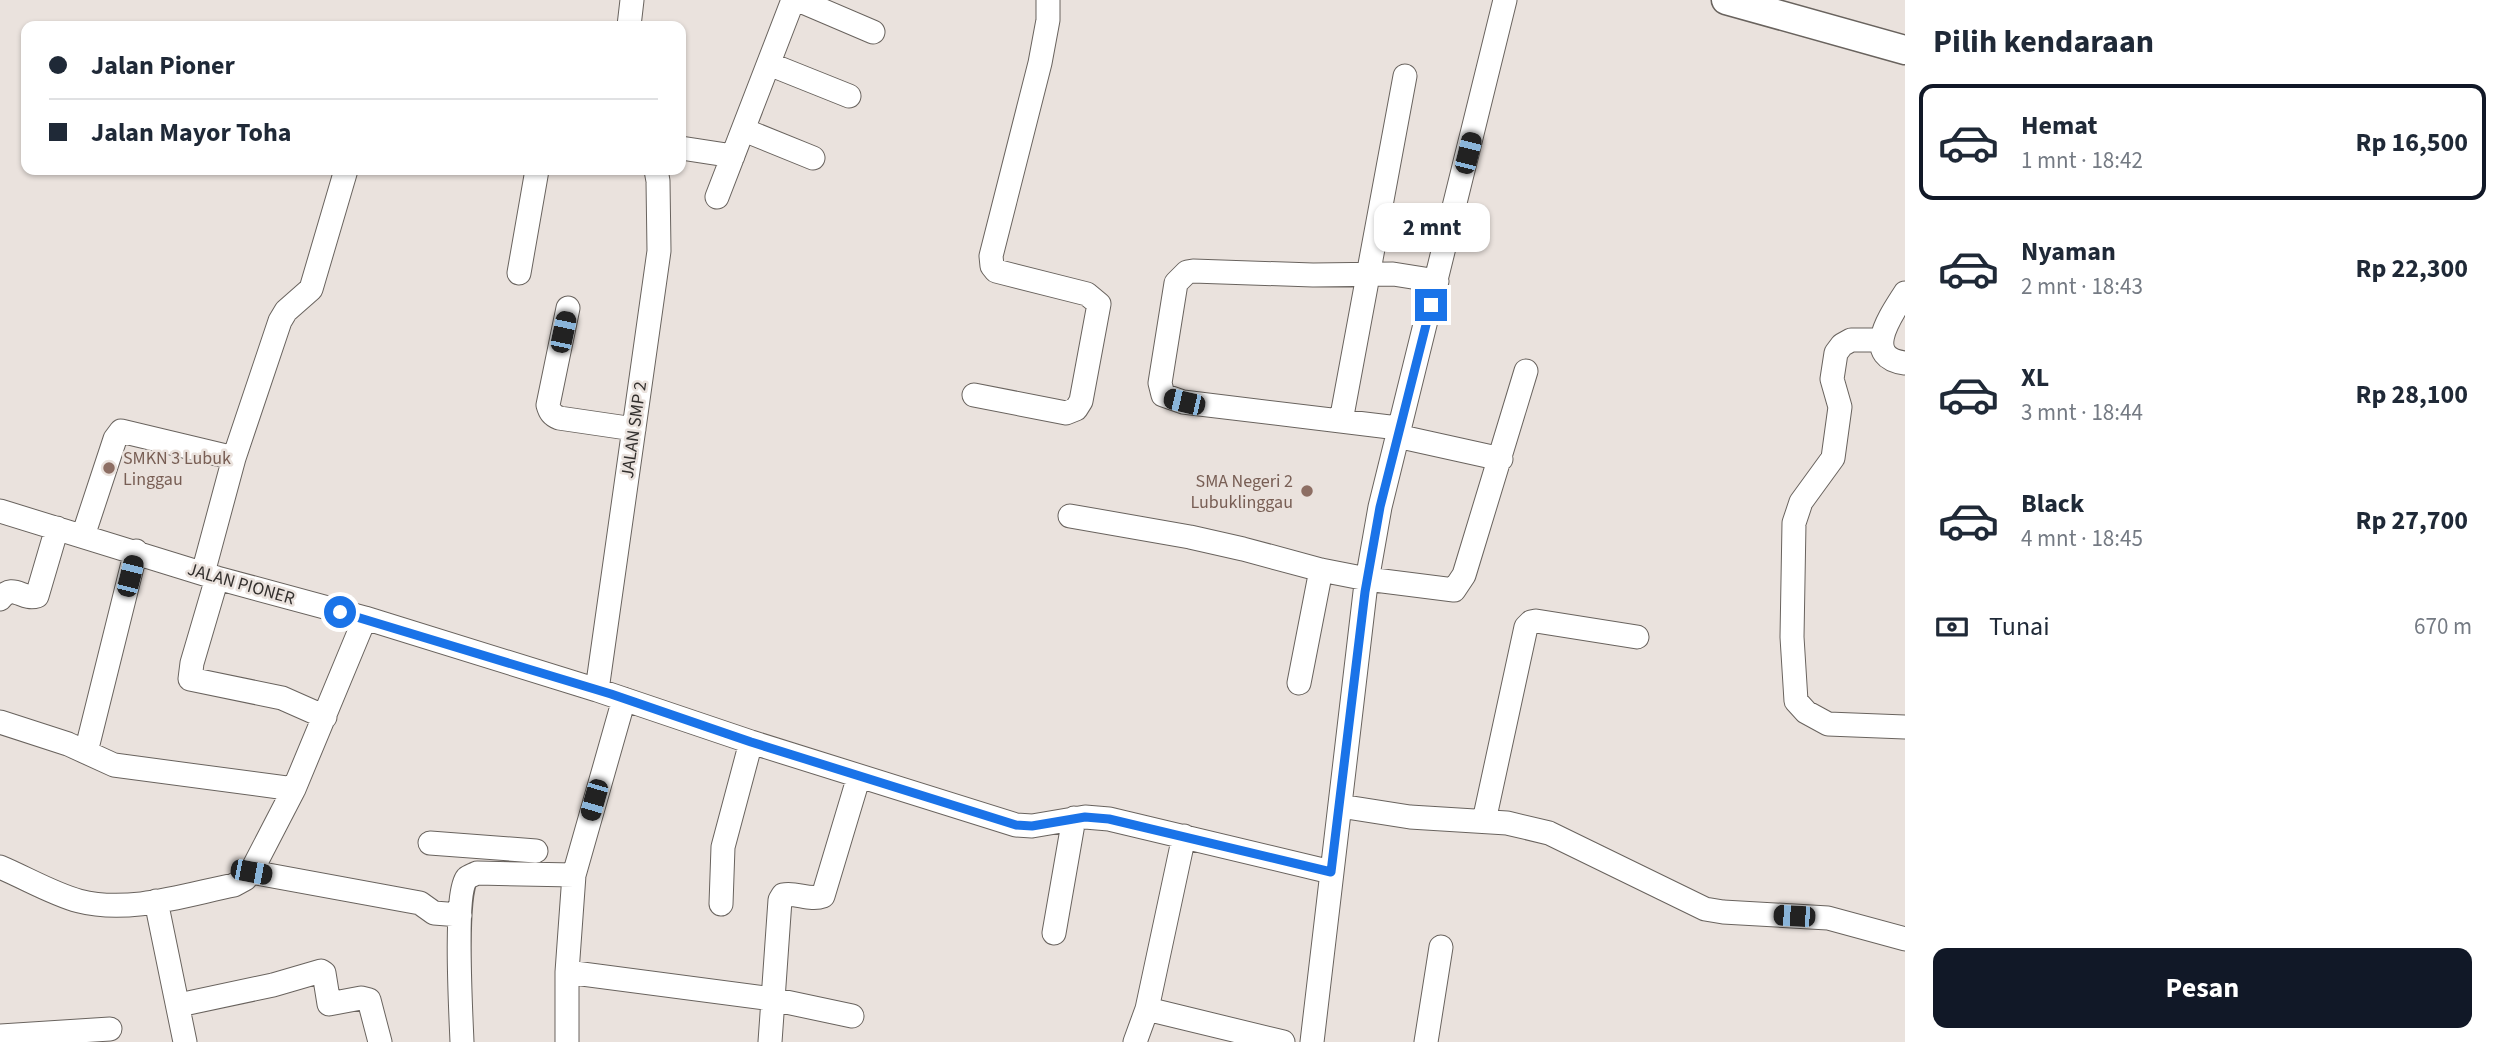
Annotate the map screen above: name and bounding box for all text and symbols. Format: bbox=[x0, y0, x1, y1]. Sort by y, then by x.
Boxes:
text: Pilih kendaraan bbox=[1933, 19, 2154, 65]
text: Jalan Pioner bbox=[91, 47, 235, 84]
text: Hemat bbox=[2021, 107, 2097, 144]
icon: car bbox=[1937, 111, 2000, 174]
text: Jalan Mayor Toha bbox=[91, 114, 291, 151]
text: Rp 16,500 bbox=[2356, 124, 2468, 161]
car bbox=[1453, 130, 1484, 176]
text: 1 mnt · 18:42 bbox=[2021, 144, 2143, 177]
callout: 2 mnt bbox=[1373, 204, 1489, 252]
text: 2 mnt bbox=[1403, 211, 1461, 244]
text: Nyaman bbox=[2021, 233, 2116, 270]
icon: car bbox=[1937, 237, 2000, 300]
text: Rp 22,300 bbox=[2356, 250, 2468, 287]
text: 2 mnt · 18:43 bbox=[2021, 270, 2143, 303]
route end bbox=[1415, 289, 1447, 321]
car bbox=[549, 309, 578, 355]
text: XL bbox=[2021, 359, 2049, 396]
icon: car bbox=[1937, 363, 2000, 426]
text: Rp 28,100 bbox=[2356, 376, 2468, 413]
street label: JALAN SMP 2 bbox=[615, 380, 653, 480]
car bbox=[1162, 387, 1207, 417]
text: 3 mnt · 18:44 bbox=[2021, 396, 2143, 429]
place label: SMKN 3 Lubuk Linggau bbox=[123, 446, 231, 492]
marker: SMKN 3 Lubuk Linggau bbox=[101, 460, 117, 476]
place label: SMA Negeri 2 Lubuklinggau bbox=[1190, 469, 1293, 515]
marker: SMA Negeri 2 Lubuklinggau bbox=[1299, 483, 1315, 499]
text: Black bbox=[2021, 485, 2084, 522]
icon: car bbox=[1937, 489, 2000, 552]
text: Rp 27,700 bbox=[2356, 502, 2468, 539]
text: 4 mnt · 18:45 bbox=[2021, 522, 2143, 555]
car bbox=[115, 553, 146, 599]
street label: JALAN PIONER bbox=[184, 557, 298, 611]
route start bbox=[324, 596, 356, 628]
icon: cash bbox=[1933, 608, 1971, 646]
text: Tunai bbox=[1989, 608, 2050, 645]
text: 670 m bbox=[2414, 610, 2472, 643]
car bbox=[579, 777, 610, 823]
car bbox=[229, 858, 274, 886]
car bbox=[1773, 904, 1816, 928]
button: Pesan bbox=[1933, 948, 2472, 1028]

